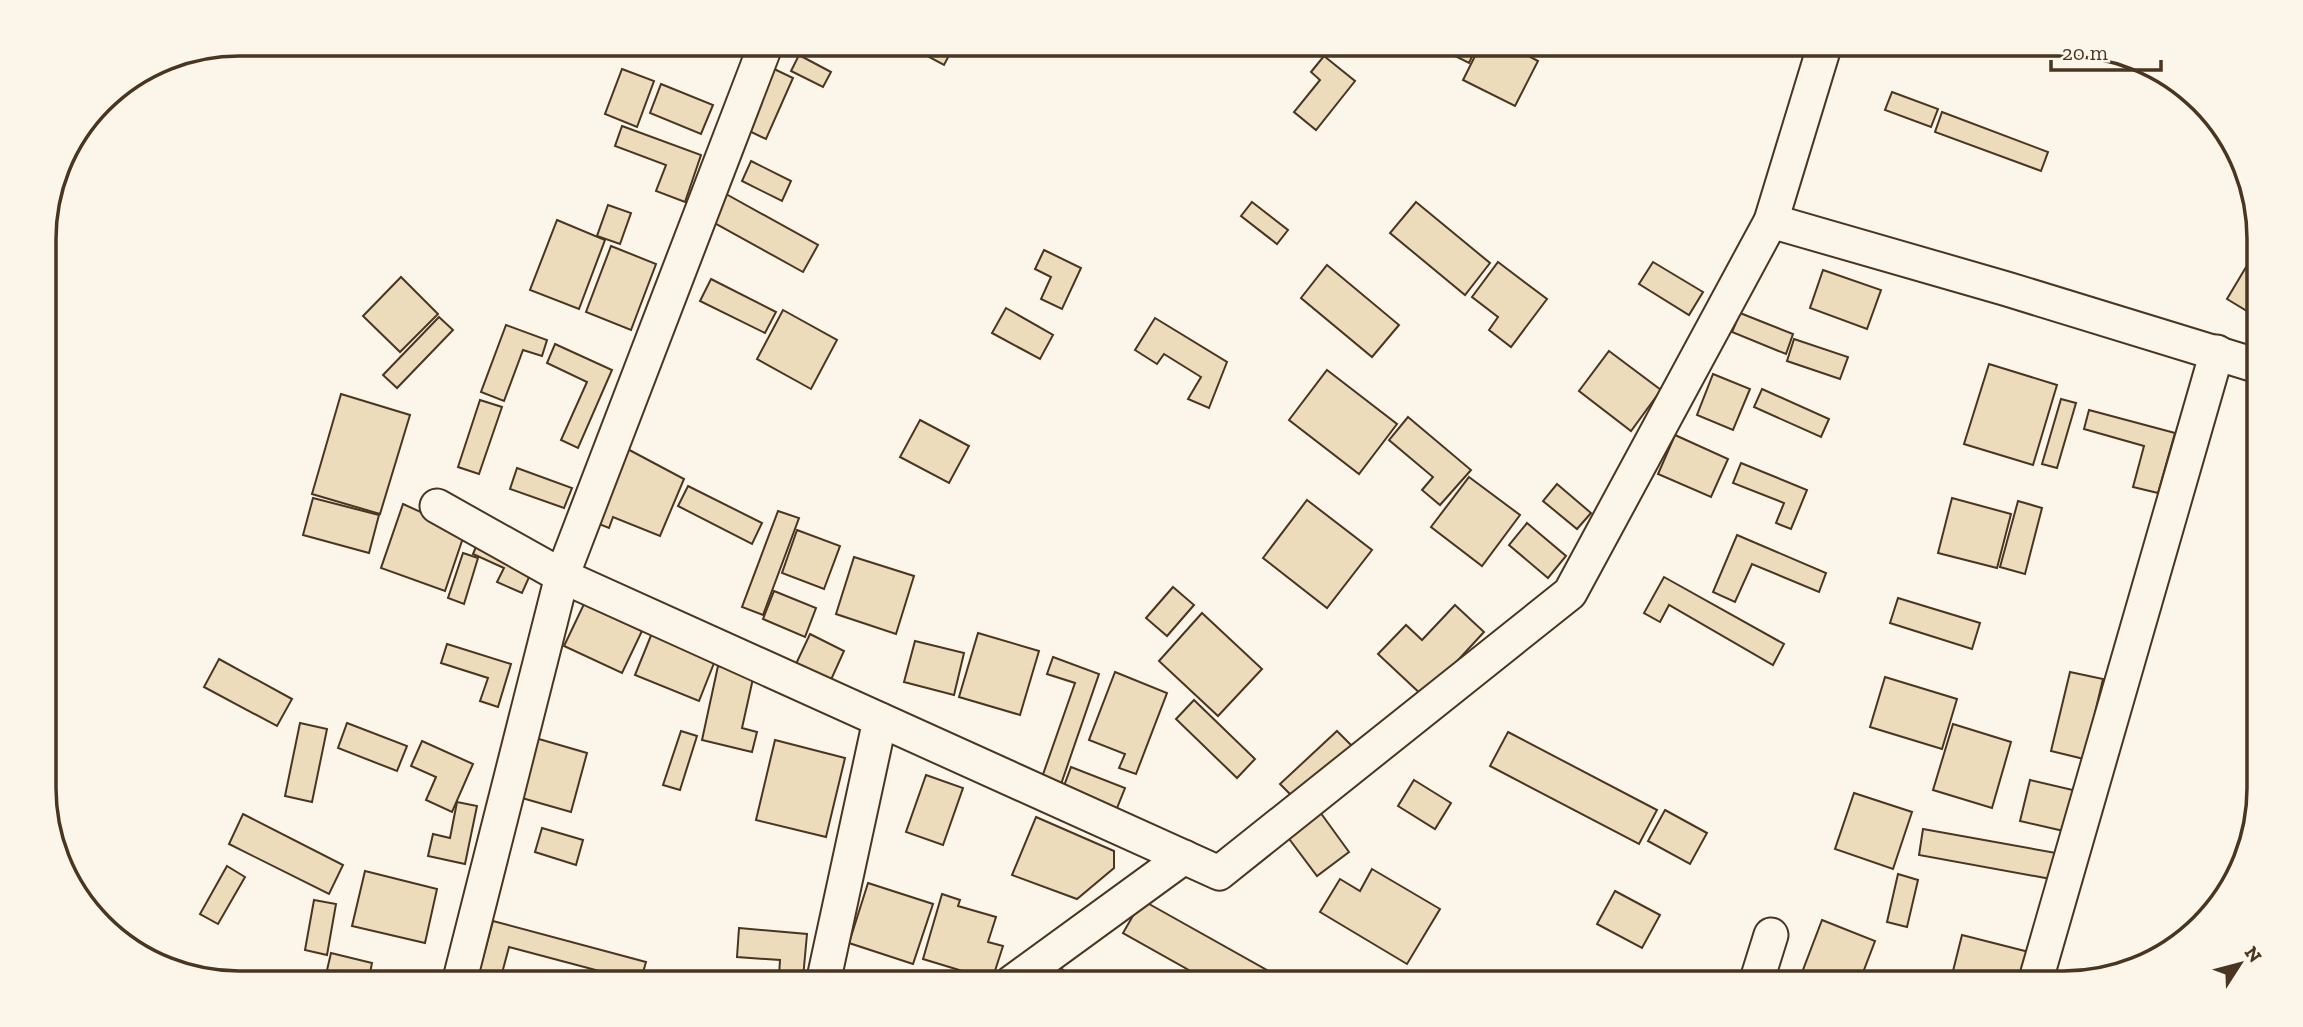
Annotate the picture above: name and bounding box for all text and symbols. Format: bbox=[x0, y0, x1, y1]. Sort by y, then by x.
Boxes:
scale bar bbox=[2051, 28, 2161, 72]
text: 20 m bbox=[2062, 40, 2108, 65]
north arrow bbox=[2205, 929, 2275, 999]
text: N bbox=[2240, 942, 2267, 967]

